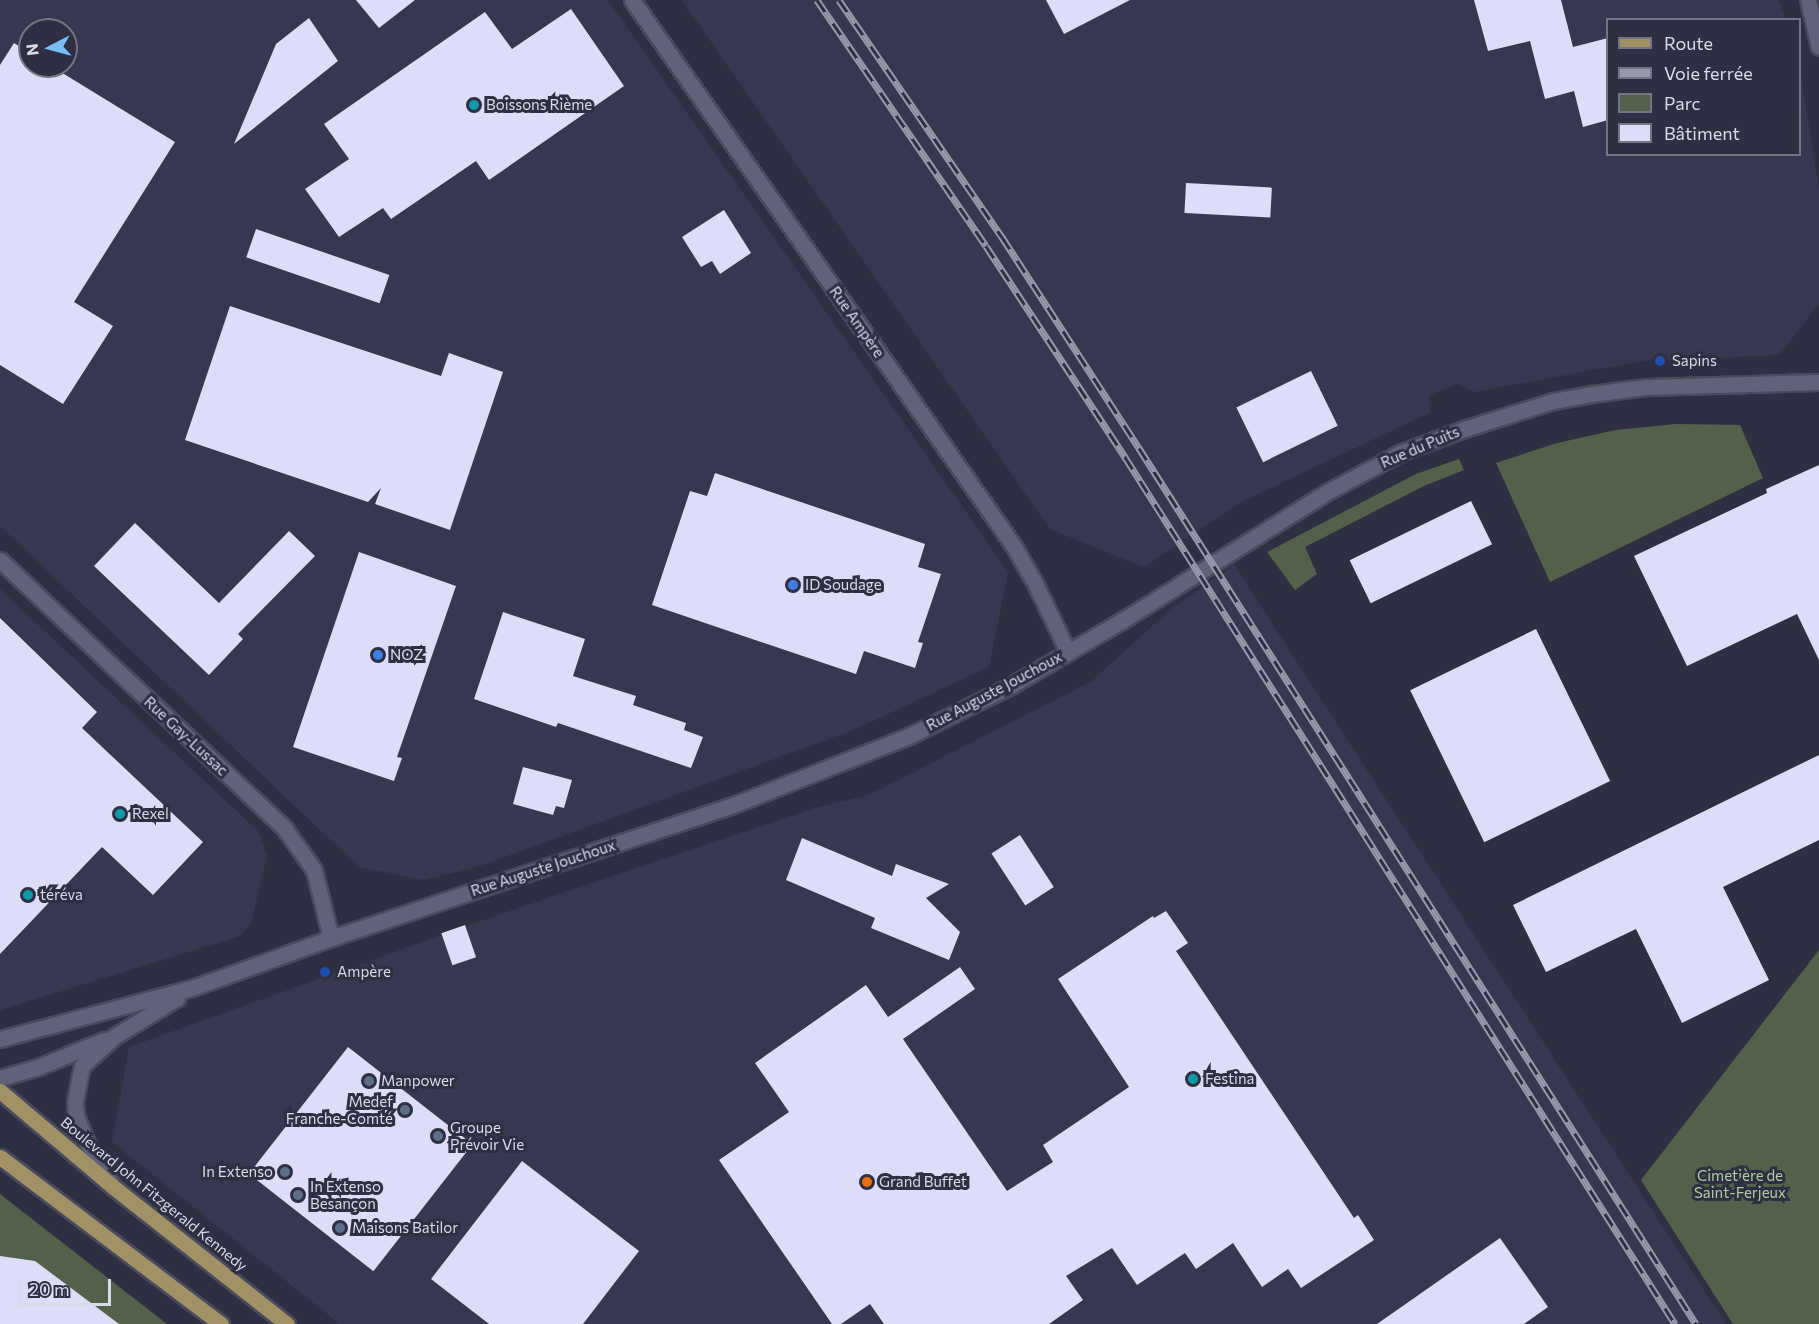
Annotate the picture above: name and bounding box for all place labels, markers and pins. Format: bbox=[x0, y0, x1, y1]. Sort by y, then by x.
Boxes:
place label: Boissons Rième bbox=[486, 96, 592, 114]
marker: Boissons Rième bbox=[467, 98, 481, 112]
place label: Sapins bbox=[1672, 352, 1717, 370]
marker: Sapins bbox=[1653, 354, 1667, 368]
place label: ID Soudage bbox=[805, 576, 882, 594]
marker: ID Soudage bbox=[786, 578, 800, 592]
place label: NOZ bbox=[390, 646, 423, 664]
marker: NOZ bbox=[371, 648, 385, 662]
place label: Rexel bbox=[132, 805, 169, 823]
marker: Rexel bbox=[113, 807, 127, 821]
place label: téréva bbox=[40, 886, 83, 904]
marker: téréva bbox=[21, 888, 35, 902]
place label: Ampère bbox=[337, 963, 391, 981]
marker: Ampère bbox=[318, 965, 332, 979]
place label: Festina bbox=[1205, 1070, 1254, 1088]
place label: Manpower bbox=[381, 1072, 455, 1090]
marker: Festina bbox=[1186, 1072, 1200, 1086]
marker: Manpower bbox=[362, 1074, 376, 1088]
place label: Medef Franche-Comté bbox=[286, 1092, 393, 1127]
marker: Medef Franche-Comté bbox=[398, 1103, 412, 1117]
place label: Groupe Prévoir Vie bbox=[450, 1118, 524, 1153]
marker: Groupe Prévoir Vie bbox=[431, 1129, 445, 1143]
place label: In Extenso bbox=[202, 1163, 273, 1181]
marker: In Extenso bbox=[278, 1165, 292, 1179]
place label: Grand Buffet bbox=[879, 1173, 967, 1191]
marker: Grand Buffet bbox=[860, 1175, 874, 1189]
place label: In Extenso Besançon bbox=[310, 1177, 381, 1212]
marker: In Extenso Besançon bbox=[291, 1188, 305, 1202]
place label: Maisons Batilor bbox=[352, 1219, 458, 1237]
marker: Maisons Batilor bbox=[333, 1221, 347, 1235]

